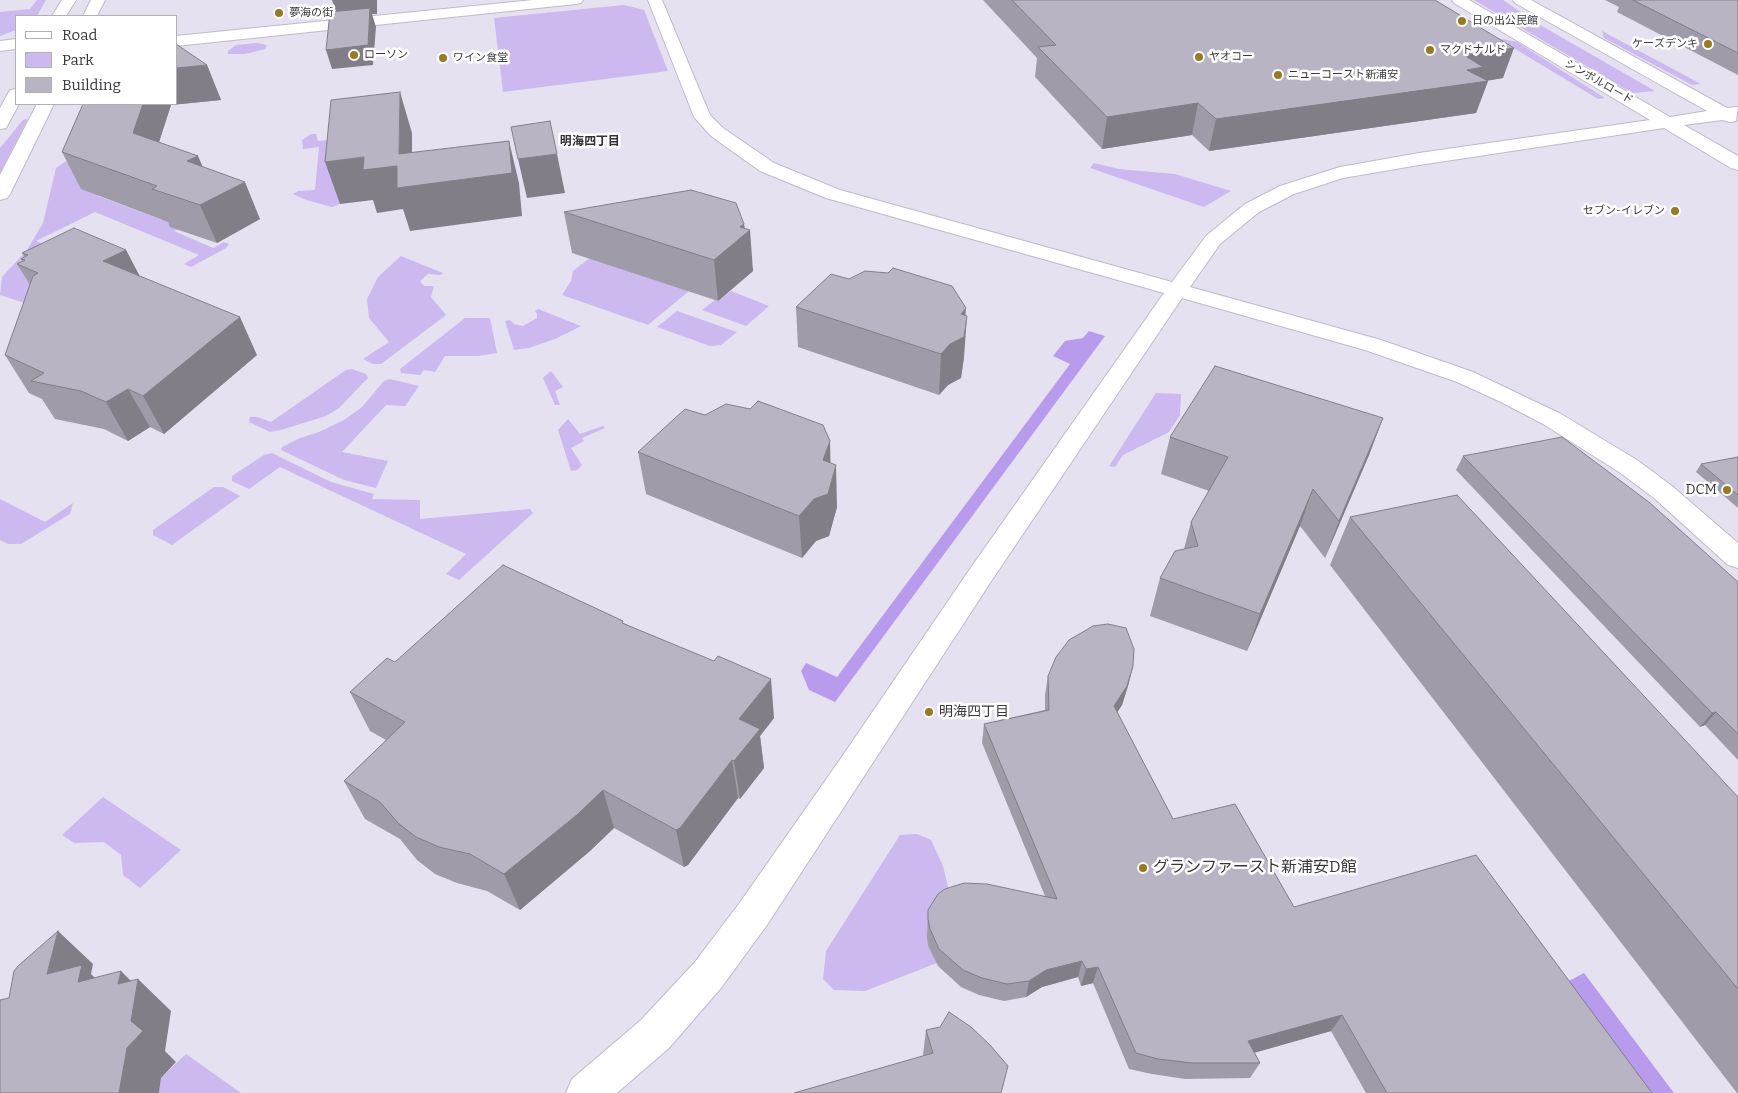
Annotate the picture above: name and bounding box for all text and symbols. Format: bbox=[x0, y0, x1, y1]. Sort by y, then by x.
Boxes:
place label: 夢海の街 bbox=[289, 6, 333, 20]
marker: 夢海の街 bbox=[273, 7, 285, 19]
place label: 日の出公民館 bbox=[1472, 14, 1538, 28]
legend bbox=[15, 15, 178, 105]
marker: 日の出公民館 bbox=[1456, 15, 1468, 27]
text: Road bbox=[62, 26, 97, 44]
place label: ケーズデンキ bbox=[1632, 37, 1698, 51]
marker: ケーズデンキ bbox=[1702, 38, 1714, 50]
place label: マクドナルド bbox=[1440, 43, 1506, 57]
marker: マクドナルド bbox=[1424, 44, 1436, 56]
place label: ローソン bbox=[364, 48, 408, 62]
marker: ローソン bbox=[348, 49, 360, 61]
place label: ヤオコー bbox=[1209, 50, 1253, 64]
text: Park bbox=[62, 51, 94, 69]
place label: ワイン食堂 bbox=[453, 51, 508, 65]
marker: ヤオコー bbox=[1193, 51, 1205, 63]
marker: ワイン食堂 bbox=[437, 52, 449, 64]
street label: シンボルロード bbox=[1562, 57, 1636, 107]
place label: ニューコースト新浦安 bbox=[1288, 68, 1398, 82]
marker: ニューコースト新浦安 bbox=[1272, 69, 1284, 81]
text: Building bbox=[62, 76, 121, 94]
district label: 明海四丁目 bbox=[560, 135, 620, 149]
place label: セブン-イレブン bbox=[1583, 204, 1665, 218]
marker: セブン-イレブン bbox=[1669, 205, 1681, 217]
place label: DCM bbox=[1685, 482, 1717, 498]
marker: DCM bbox=[1721, 484, 1733, 496]
place label: 明海四丁目 bbox=[939, 704, 1009, 720]
marker: 明海四丁目 bbox=[923, 706, 935, 718]
place label: グランファースト新浦安D館 bbox=[1153, 858, 1356, 878]
marker: グランファースト新浦安D館 bbox=[1137, 862, 1149, 874]

